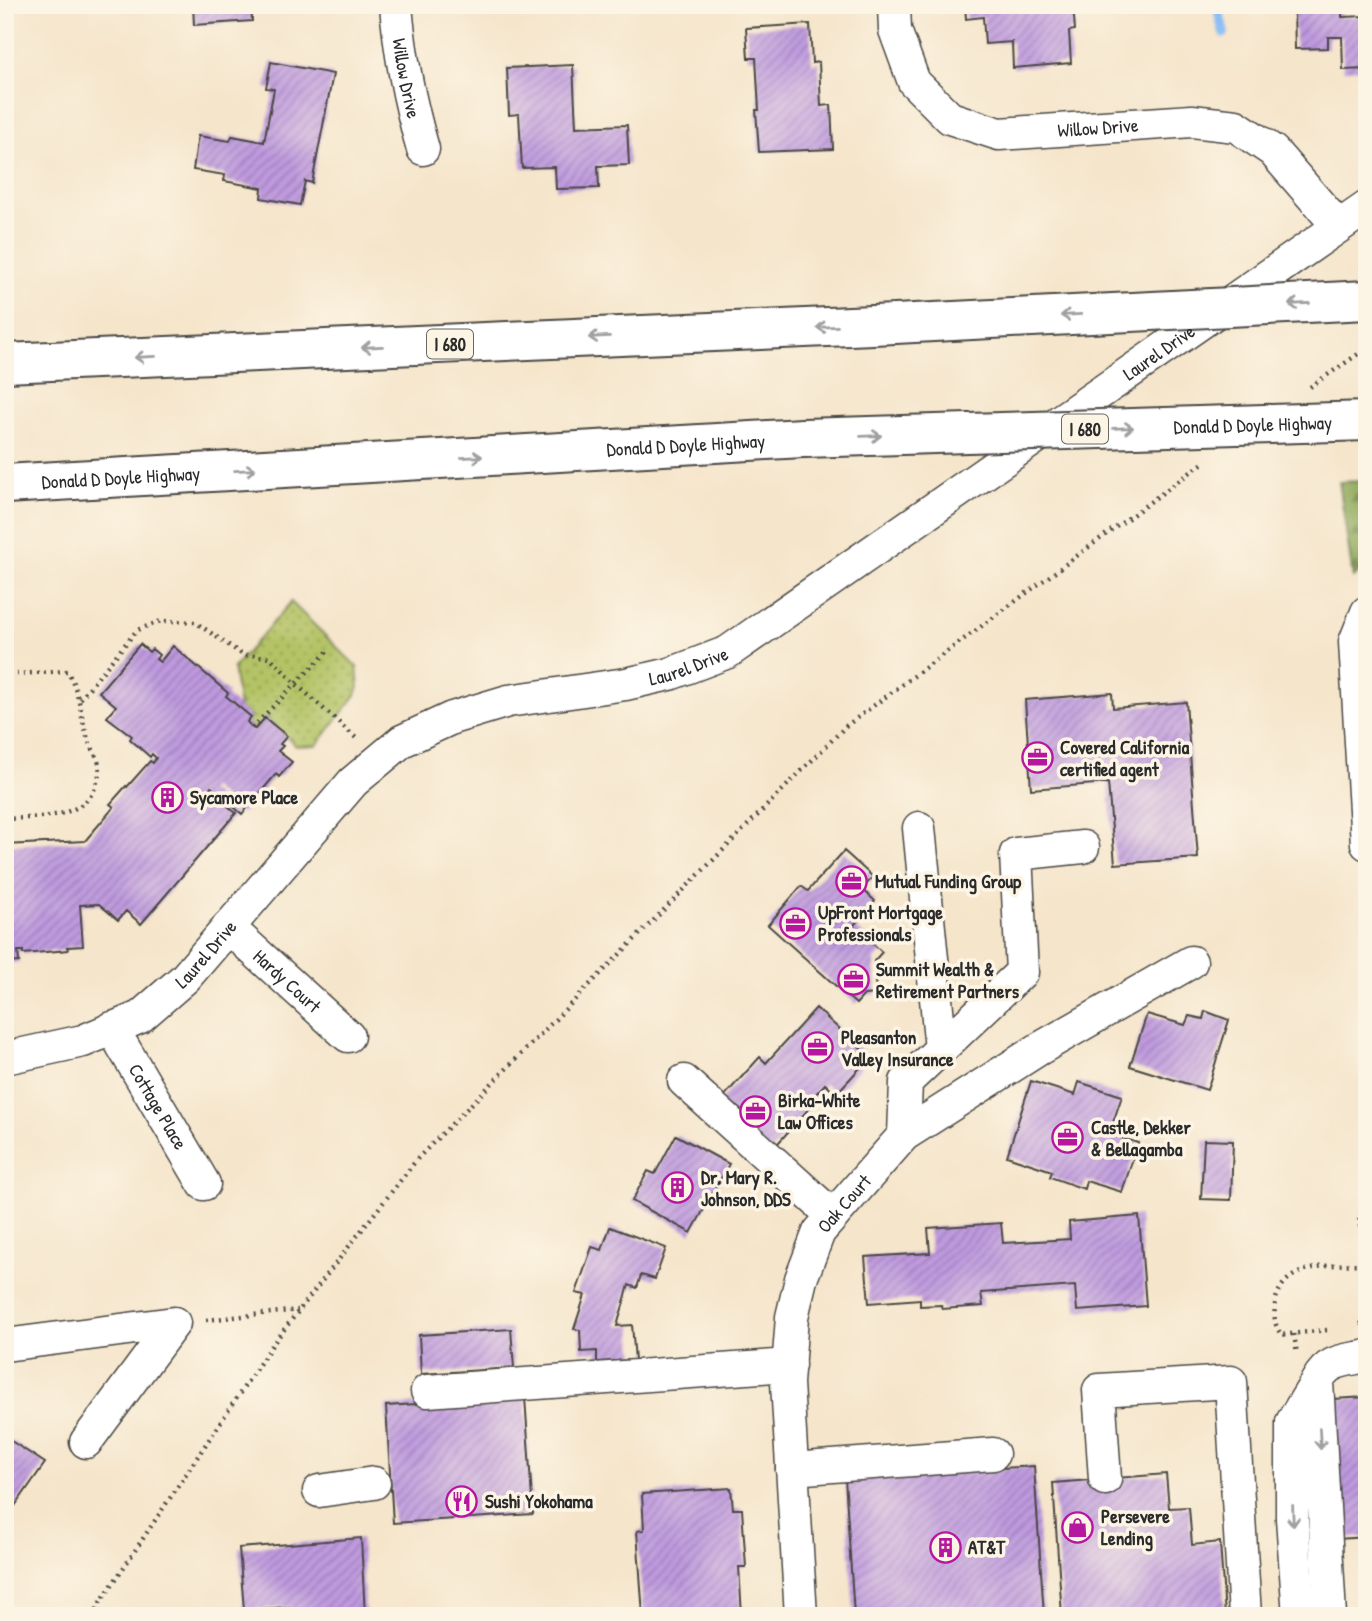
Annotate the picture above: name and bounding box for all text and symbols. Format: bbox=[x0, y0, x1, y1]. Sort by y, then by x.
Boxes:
street label: Willow Drive bbox=[387, 37, 427, 121]
street label: Willow Drive bbox=[1057, 112, 1140, 143]
one-way arrow bbox=[1287, 297, 1310, 310]
one-way arrow bbox=[1060, 309, 1083, 322]
street label: Laurel Drive bbox=[1117, 318, 1200, 386]
one-way arrow bbox=[815, 321, 838, 334]
road number: I 680 bbox=[427, 330, 473, 358]
one-way arrow bbox=[588, 331, 611, 344]
one-way arrow bbox=[361, 341, 384, 354]
one-way arrow bbox=[134, 351, 157, 364]
street label: Donald D Doyle Highway bbox=[1173, 409, 1333, 440]
road number: I 680 bbox=[1062, 414, 1108, 444]
one-way arrow bbox=[1111, 422, 1134, 435]
street label: Donald D Doyle Highway bbox=[606, 427, 766, 462]
one-way arrow bbox=[859, 429, 882, 443]
one-way arrow bbox=[460, 450, 482, 463]
street label: Donald D Doyle Highway bbox=[41, 460, 201, 495]
one-way arrow bbox=[233, 464, 256, 477]
street label: Laurel Drive bbox=[646, 640, 732, 691]
place label: Covered California certified agent bbox=[1060, 734, 1190, 783]
office icon: Covered California certified agent bbox=[1020, 741, 1054, 775]
building icon: Sycamore Place bbox=[150, 780, 184, 814]
place label: Sycamore Place bbox=[190, 784, 298, 811]
office icon: Mutual Funding Group bbox=[835, 864, 869, 898]
place label: Mutual Funding Group bbox=[875, 868, 1022, 895]
place label: UpFront Mortgage Professionals bbox=[818, 899, 943, 947]
office icon: UpFront Mortgage Professionals bbox=[778, 906, 812, 940]
street label: Laurel Drive bbox=[169, 914, 243, 994]
street label: Hardy Court bbox=[248, 943, 327, 1019]
place label: Summit Wealth & Retirement Partners bbox=[876, 956, 1020, 1004]
office icon: Summit Wealth & Retirement Partners bbox=[836, 963, 870, 997]
place label: Pleasanton Valley Insurance bbox=[841, 1024, 954, 1073]
office icon: Pleasanton Valley Insurance bbox=[801, 1031, 835, 1065]
street label: Cottage Place bbox=[123, 1059, 194, 1155]
place label: Birka-White Law Offices bbox=[778, 1087, 861, 1135]
office icon: Birka-White Law Offices bbox=[738, 1094, 772, 1128]
place label: Castle, Dekker & Bellagamba bbox=[1091, 1114, 1191, 1163]
office icon: Castle, Dekker & Bellagamba bbox=[1051, 1121, 1085, 1155]
place label: Dr. Mary R. Johnson, DDS bbox=[701, 1164, 791, 1212]
street label: Oak Court bbox=[811, 1168, 877, 1238]
building icon: Dr. Mary R. Johnson, DDS bbox=[661, 1171, 695, 1205]
one-way arrow bbox=[1314, 1427, 1327, 1449]
restaurant icon: Sushi Yokohama bbox=[445, 1484, 479, 1518]
place label: Sushi Yokohama bbox=[485, 1488, 593, 1514]
place label: Persevere Lending bbox=[1101, 1503, 1170, 1552]
one-way arrow bbox=[1286, 1504, 1299, 1527]
shop icon: Persevere Lending bbox=[1061, 1510, 1095, 1544]
building icon: AT&T bbox=[928, 1530, 962, 1564]
place label: AT&T bbox=[968, 1534, 1006, 1560]

